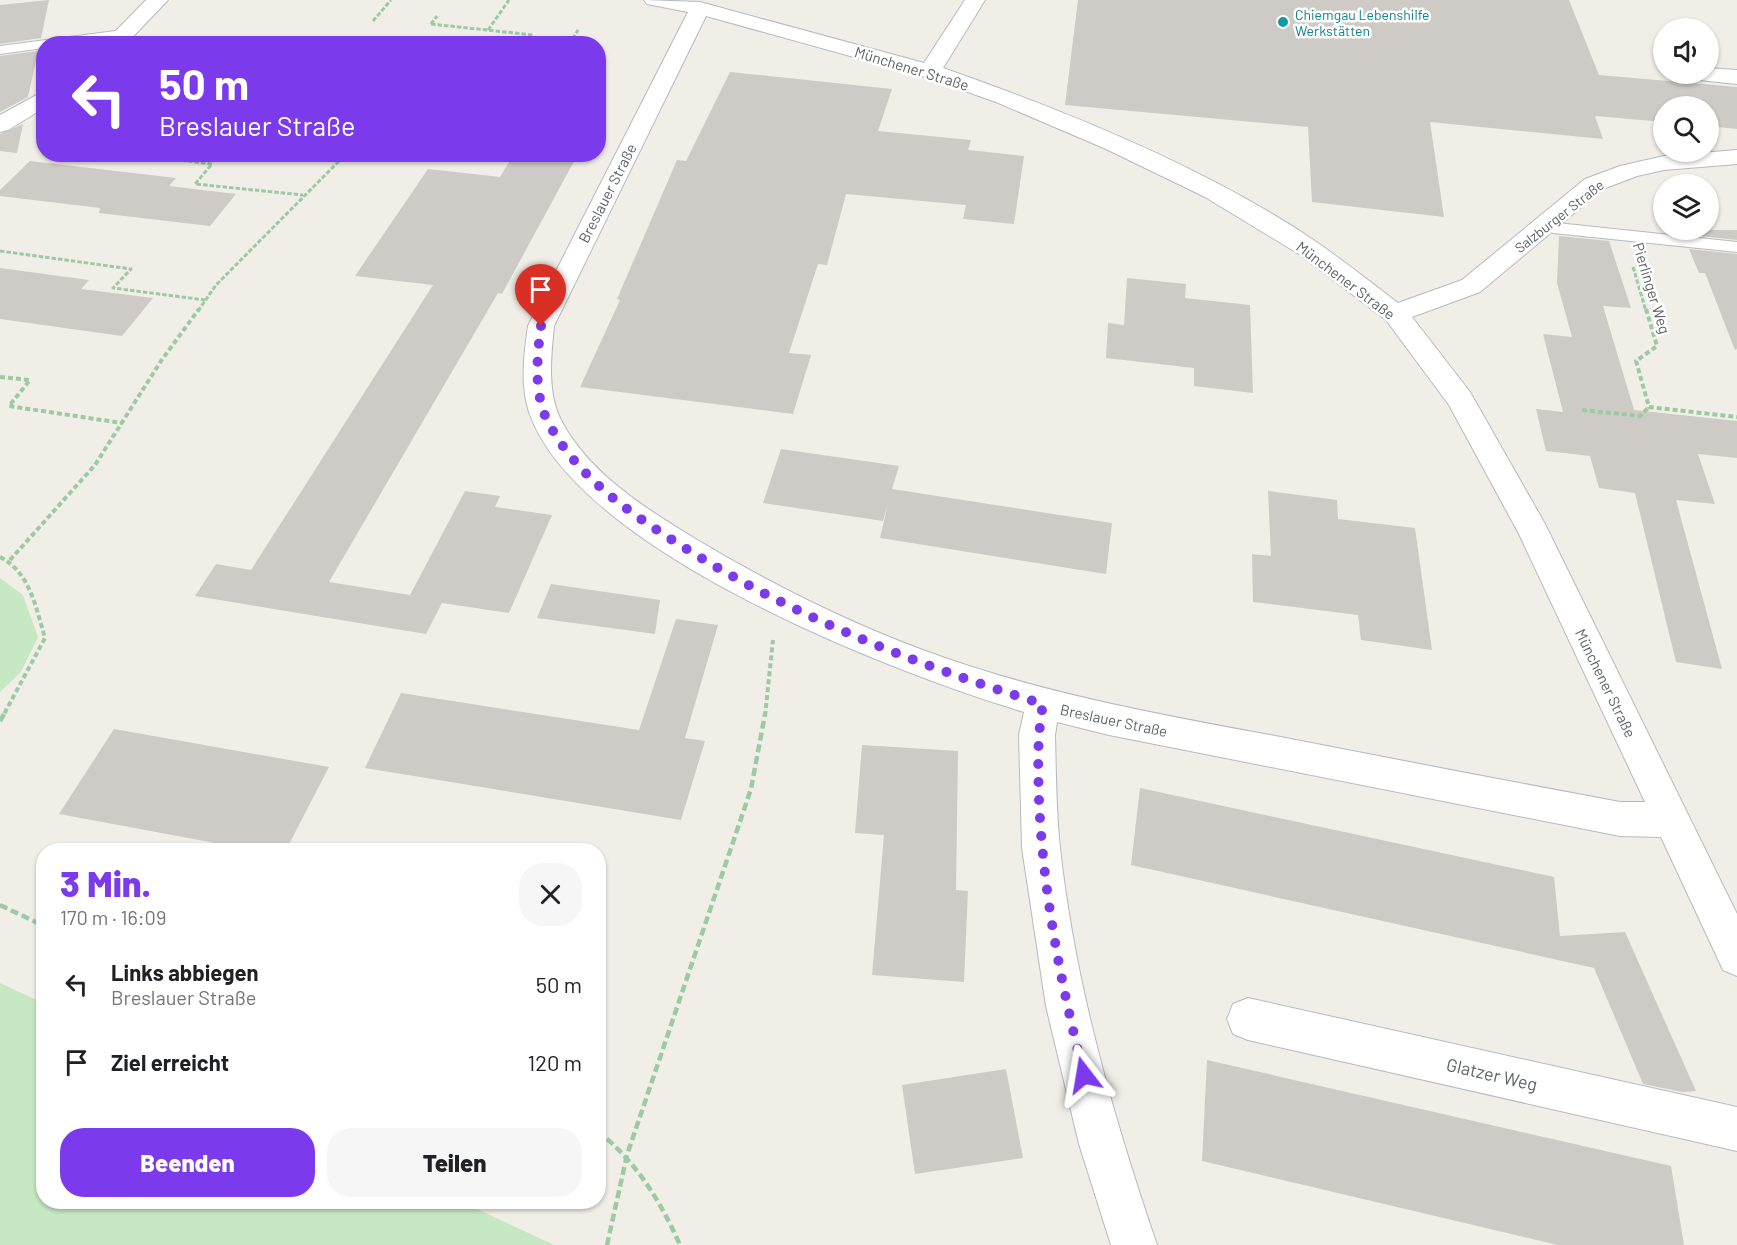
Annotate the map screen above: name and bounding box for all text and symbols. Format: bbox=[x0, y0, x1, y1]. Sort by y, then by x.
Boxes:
place label: Chiemgau Lebenshilfe Werkstätten bbox=[1295, 6, 1429, 39]
marker: Chiemgau Lebenshilfe Werkstätten bbox=[1276, 15, 1290, 29]
map controls bbox=[1653, 18, 1719, 240]
button: sound bbox=[1653, 18, 1719, 84]
street label: Münchener Straße bbox=[853, 42, 971, 94]
text: 50 m bbox=[159, 58, 249, 108]
icon: left bbox=[60, 60, 138, 138]
button: search bbox=[1653, 96, 1719, 162]
text: Breslauer Straße bbox=[159, 109, 355, 141]
street label: Breslauer Straße bbox=[574, 140, 640, 246]
button: layers bbox=[1653, 174, 1719, 240]
street label: Salzburger Straße bbox=[1511, 176, 1607, 256]
street label: Münchener Straße bbox=[1293, 237, 1399, 323]
street label: Pierlinger Weg bbox=[1630, 240, 1674, 336]
pin bbox=[515, 264, 566, 326]
icon: arrive bbox=[524, 273, 557, 306]
street label: Münchener Straße bbox=[1572, 626, 1640, 740]
street label: Breslauer Straße bbox=[1059, 700, 1169, 740]
text: 3 Min. bbox=[60, 861, 151, 904]
button: close bbox=[519, 863, 582, 926]
text: 170 m · 16:09 bbox=[60, 905, 166, 929]
text: Links abbiegen bbox=[111, 959, 259, 985]
icon: left bbox=[60, 968, 93, 1001]
text: 50 m bbox=[536, 971, 582, 997]
text: Breslauer Straße bbox=[111, 985, 257, 1009]
position arrow bbox=[1052, 1043, 1116, 1107]
icon: arrive bbox=[60, 1046, 93, 1079]
text: Ziel erreicht bbox=[111, 1049, 229, 1075]
text: 120 m bbox=[527, 1049, 582, 1075]
street label: Glatzer Weg bbox=[1444, 1053, 1540, 1095]
button: Beenden bbox=[60, 1128, 315, 1197]
button: Teilen bbox=[327, 1128, 582, 1197]

